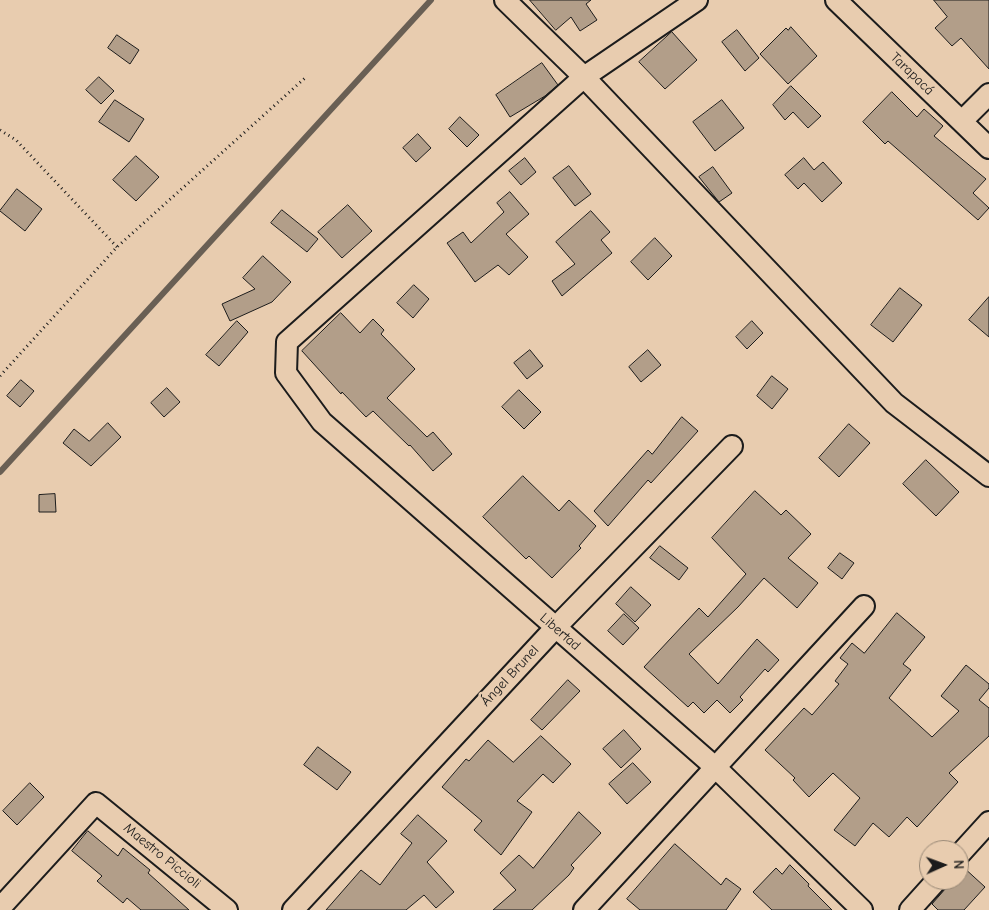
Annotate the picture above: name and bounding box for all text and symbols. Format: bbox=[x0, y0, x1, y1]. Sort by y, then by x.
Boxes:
street label: Tarapacá bbox=[887, 49, 937, 99]
street label: Libertad bbox=[536, 610, 584, 654]
street label: Ángel Brunel bbox=[478, 642, 542, 710]
street label: Maestro Piccioli bbox=[120, 820, 204, 892]
north arrow bbox=[919, 840, 969, 890]
text: N bbox=[950, 860, 967, 869]

